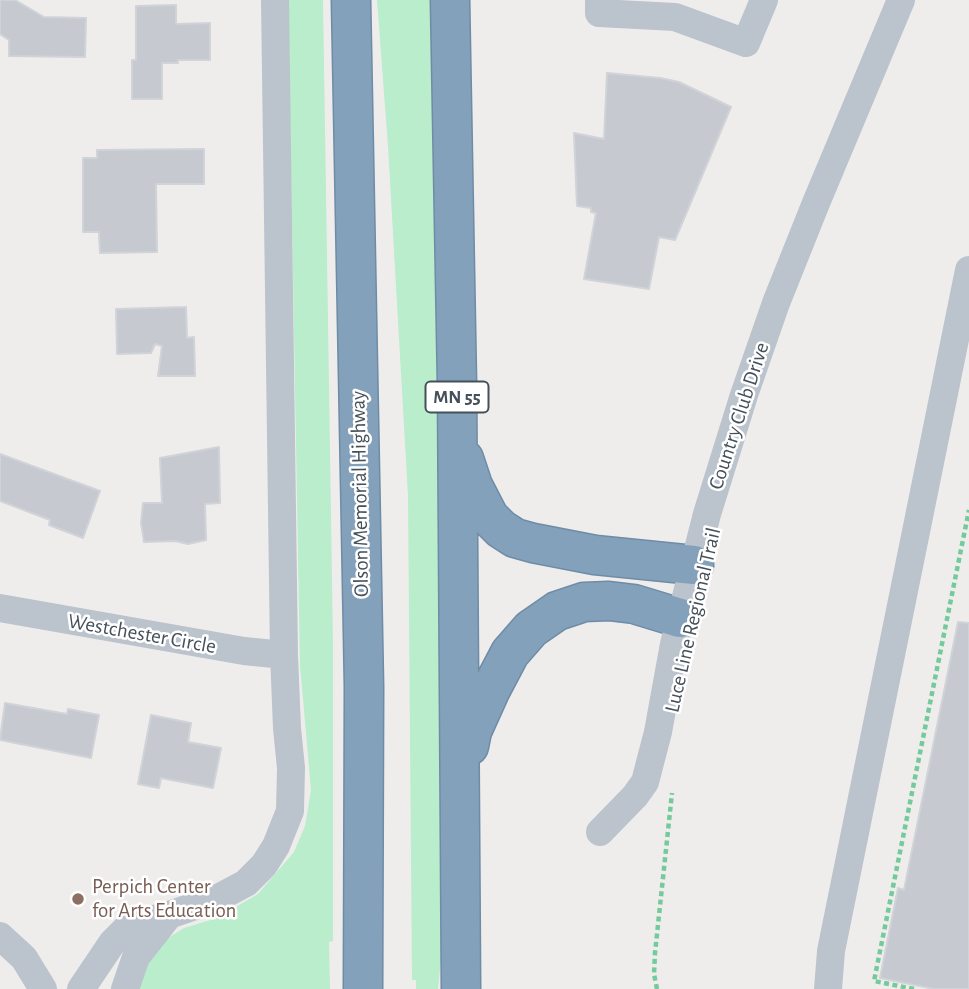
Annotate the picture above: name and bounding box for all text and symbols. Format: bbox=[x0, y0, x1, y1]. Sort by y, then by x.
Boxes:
street label: Country Club Drive bbox=[703, 339, 775, 493]
road number: MN 55 bbox=[426, 382, 489, 412]
street label: Olson Memorial Highway bbox=[346, 391, 374, 597]
street label: Luce Line Regional Trail bbox=[659, 525, 727, 715]
street label: Westchester Circle bbox=[66, 609, 218, 659]
place label: Perpich Center for Arts Education bbox=[92, 874, 236, 924]
marker: Perpich Center for Arts Education bbox=[70, 891, 86, 907]

